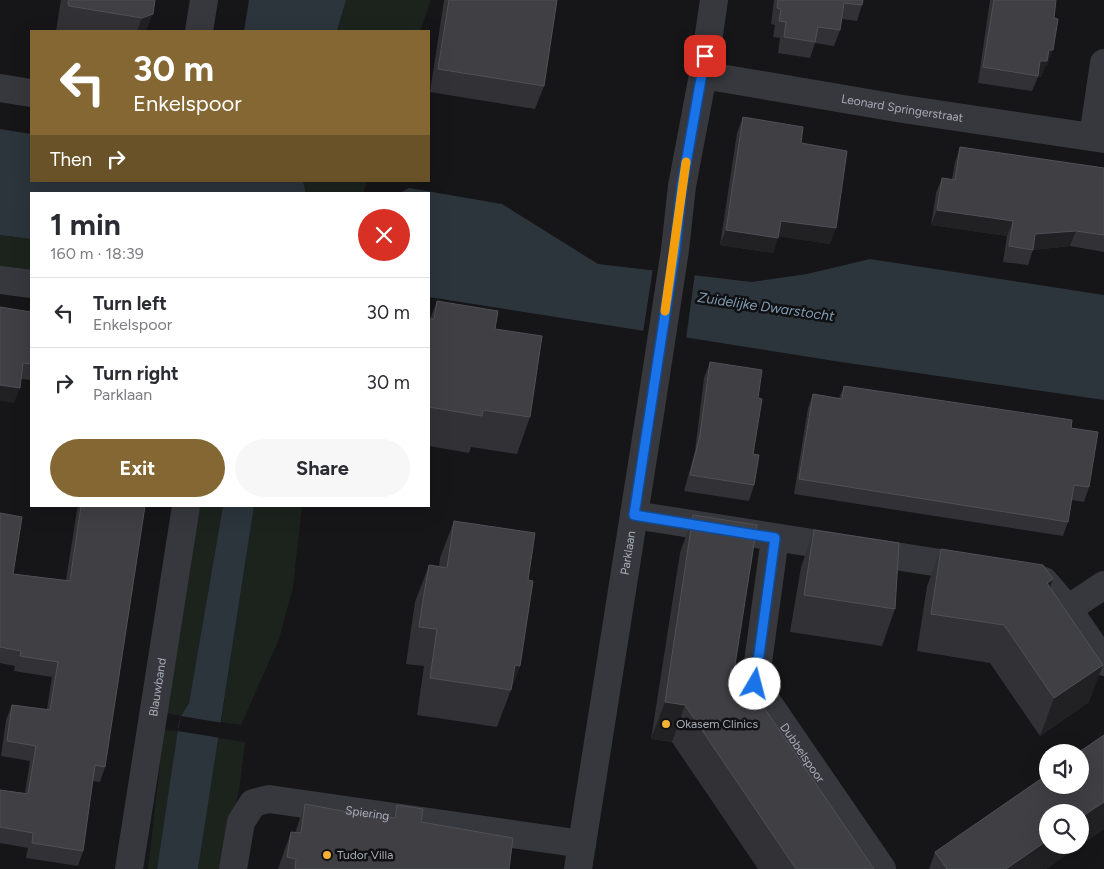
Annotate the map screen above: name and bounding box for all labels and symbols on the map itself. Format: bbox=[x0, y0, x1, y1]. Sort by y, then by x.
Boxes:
pin bbox=[684, 35, 726, 77]
street label: Leonard Springerstraat bbox=[840, 92, 965, 125]
water label: Zuidelijke Dwarstocht bbox=[696, 289, 836, 325]
street label: Parklaan bbox=[618, 530, 638, 576]
street label: Blauwband bbox=[146, 657, 169, 718]
position arrow bbox=[728, 657, 780, 709]
place label: Okasem Clinics bbox=[676, 717, 758, 731]
marker: Okasem Clinics bbox=[660, 718, 672, 730]
street label: Dubbelspoor bbox=[777, 721, 828, 785]
street label: Spiering bbox=[344, 803, 390, 823]
place label: Tudor Villa bbox=[337, 848, 393, 862]
marker: Tudor Villa bbox=[321, 849, 333, 861]

